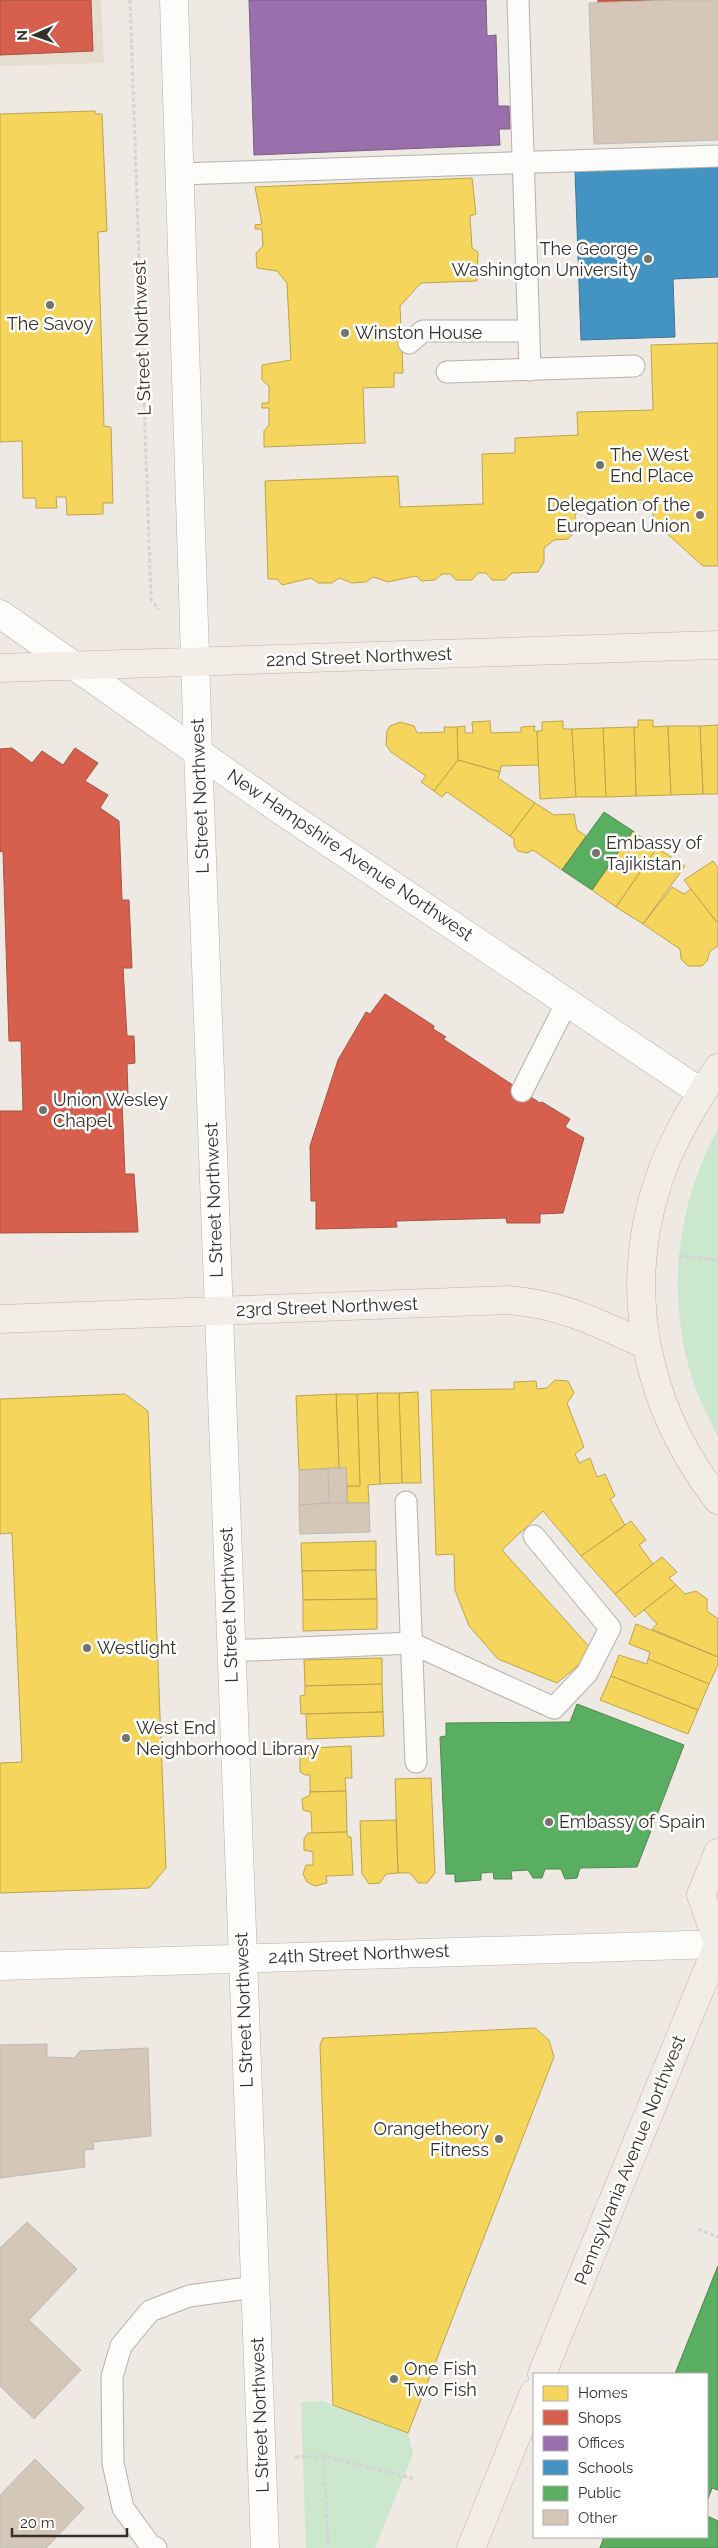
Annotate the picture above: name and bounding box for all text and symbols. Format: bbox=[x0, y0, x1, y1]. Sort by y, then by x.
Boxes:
north arrow bbox=[10, 10, 60, 60]
text: N bbox=[14, 30, 30, 41]
place label: The George Washington University bbox=[451, 238, 638, 280]
marker: The George Washington University bbox=[642, 253, 654, 265]
street label: L Street Northwest bbox=[128, 260, 155, 416]
marker: The Savoy bbox=[44, 299, 56, 311]
place label: The Savoy bbox=[7, 313, 93, 334]
place label: Winston House bbox=[355, 322, 483, 343]
marker: Winston House bbox=[339, 327, 351, 339]
place label: The West End Place bbox=[610, 444, 694, 486]
marker: The West End Place bbox=[594, 459, 606, 471]
place label: Delegation of the European Union bbox=[547, 494, 690, 536]
marker: Delegation of the European Union bbox=[694, 509, 706, 521]
street label: 22nd Street Northwest bbox=[266, 643, 452, 670]
street label: L Street Northwest bbox=[186, 718, 213, 874]
street label: New Hampshire Avenue Northwest bbox=[224, 764, 477, 945]
place label: Embassy of Tajikistan bbox=[606, 832, 703, 874]
marker: Embassy of Tajikistan bbox=[590, 847, 602, 859]
place label: Union Wesley Chapel bbox=[53, 1089, 168, 1131]
marker: Union Wesley Chapel bbox=[37, 1104, 49, 1116]
street label: L Street Northwest bbox=[200, 1122, 227, 1278]
street label: 23rd Street Northwest bbox=[236, 1293, 418, 1320]
street label: L Street Northwest bbox=[215, 1527, 242, 1683]
place label: Westlight bbox=[97, 1637, 176, 1658]
marker: Westlight bbox=[81, 1642, 93, 1654]
place label: West End Neighborhood Library bbox=[136, 1717, 320, 1759]
marker: West End Neighborhood Library bbox=[120, 1732, 132, 1744]
place label: Embassy of Spain bbox=[559, 1811, 705, 1832]
marker: Embassy of Spain bbox=[543, 1816, 555, 1828]
street label: L Street Northwest bbox=[230, 1932, 257, 2088]
street label: 24th Street Northwest bbox=[268, 1940, 450, 1967]
street label: Pennsylvania Avenue Northwest bbox=[570, 2032, 689, 2288]
place label: Orangetheory Fitness bbox=[373, 2118, 489, 2160]
marker: Orangetheory Fitness bbox=[493, 2133, 505, 2145]
street label: L Street Northwest bbox=[246, 2337, 273, 2493]
place label: One Fish Two Fish bbox=[404, 2358, 477, 2400]
marker: One Fish Two Fish bbox=[388, 2373, 400, 2385]
legend bbox=[533, 2373, 708, 2538]
text: Homes bbox=[578, 2384, 628, 2402]
text: Shops bbox=[578, 2409, 621, 2427]
text: Offices bbox=[578, 2434, 625, 2452]
text: Schools bbox=[578, 2459, 633, 2477]
text: Public bbox=[578, 2484, 621, 2502]
scale bar bbox=[12, 2506, 128, 2538]
text: Other bbox=[578, 2509, 618, 2527]
text: 20 m bbox=[20, 2514, 55, 2532]

